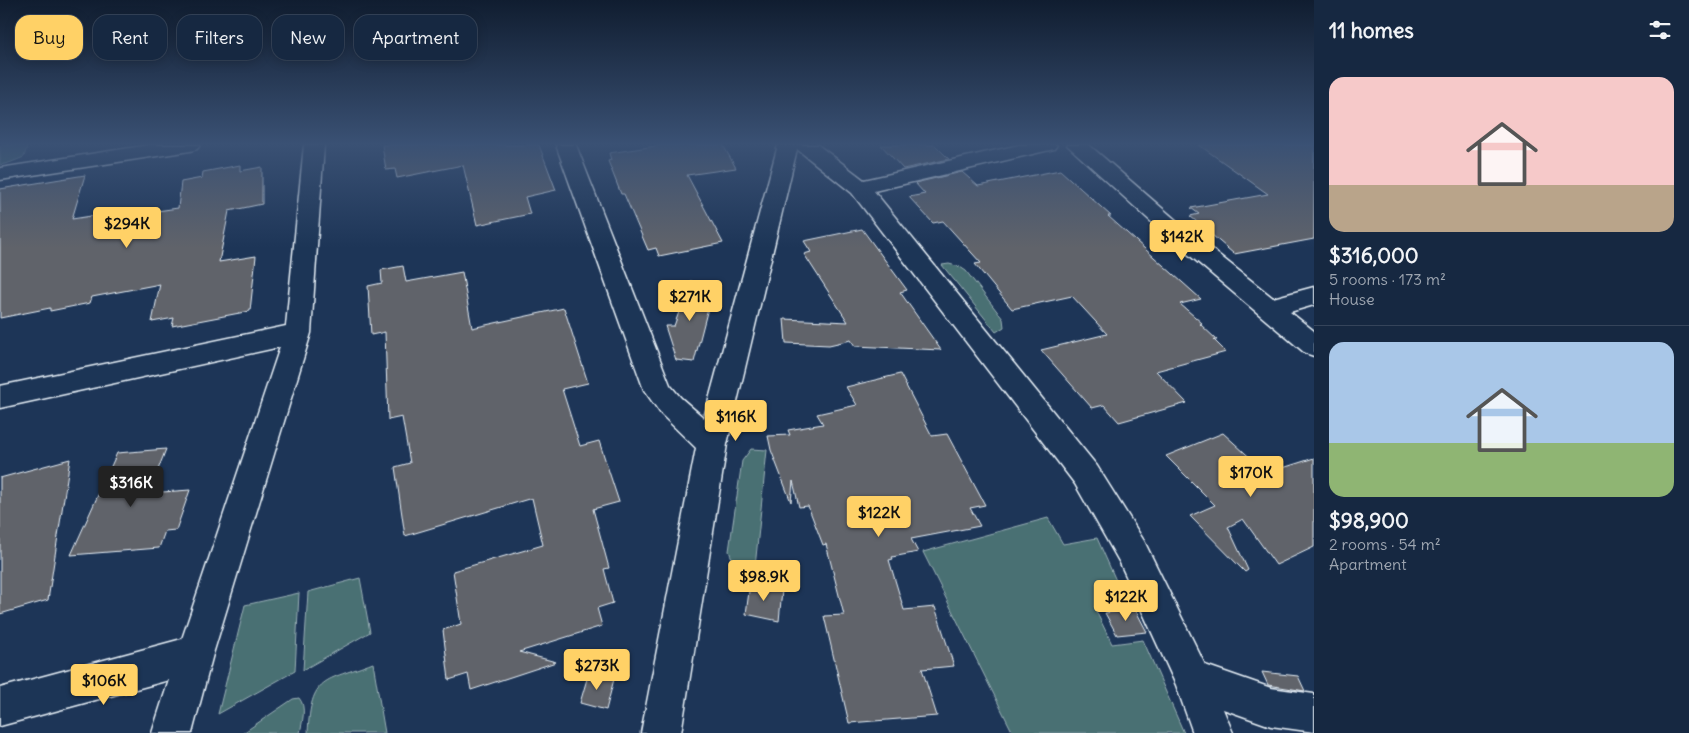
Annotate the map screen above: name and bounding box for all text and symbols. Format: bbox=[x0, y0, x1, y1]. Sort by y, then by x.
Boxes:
chip: Buy bbox=[15, 15, 83, 60]
chip: Rent bbox=[93, 15, 167, 60]
chip: Filters bbox=[177, 15, 262, 60]
chip: New bbox=[272, 15, 344, 60]
chip: Apartment bbox=[354, 15, 477, 60]
icon: filters bbox=[1646, 16, 1674, 44]
text: 11 homes bbox=[1329, 17, 1414, 44]
icon: home bbox=[1457, 109, 1547, 199]
pin: $294K bbox=[92, 206, 162, 249]
text: $294K bbox=[104, 213, 150, 233]
pin: $142K bbox=[1147, 220, 1217, 262]
text: $142K bbox=[1161, 226, 1203, 246]
text: $316,000 bbox=[1329, 242, 1419, 269]
text: 5 rooms · 173 m² bbox=[1329, 269, 1446, 289]
pin: $271K bbox=[655, 280, 725, 322]
text: $271K bbox=[669, 286, 711, 306]
text: House bbox=[1329, 289, 1375, 309]
icon: home bbox=[1457, 375, 1547, 465]
pin: $116K bbox=[701, 400, 771, 442]
text: $116K bbox=[716, 406, 756, 426]
pin: $170K bbox=[1216, 456, 1286, 498]
text: $170K bbox=[1229, 462, 1273, 482]
pin: $316K bbox=[96, 466, 166, 508]
text: $316K bbox=[109, 472, 153, 492]
pin: $122K bbox=[844, 496, 914, 538]
text: $122K bbox=[858, 502, 900, 522]
text: $98,900 bbox=[1329, 507, 1409, 534]
text: 2 rooms · 54 m² bbox=[1329, 534, 1441, 554]
text: Apartment bbox=[1329, 554, 1407, 574]
pin: $98.9K bbox=[723, 560, 805, 602]
text: $98.9K bbox=[739, 566, 789, 586]
pin: $122K bbox=[1091, 580, 1161, 622]
text: $122K bbox=[1105, 586, 1147, 606]
pin: $273K bbox=[562, 648, 632, 691]
text: $273K bbox=[575, 655, 619, 675]
pin: $106K bbox=[69, 664, 139, 706]
text: $106K bbox=[82, 670, 126, 690]

